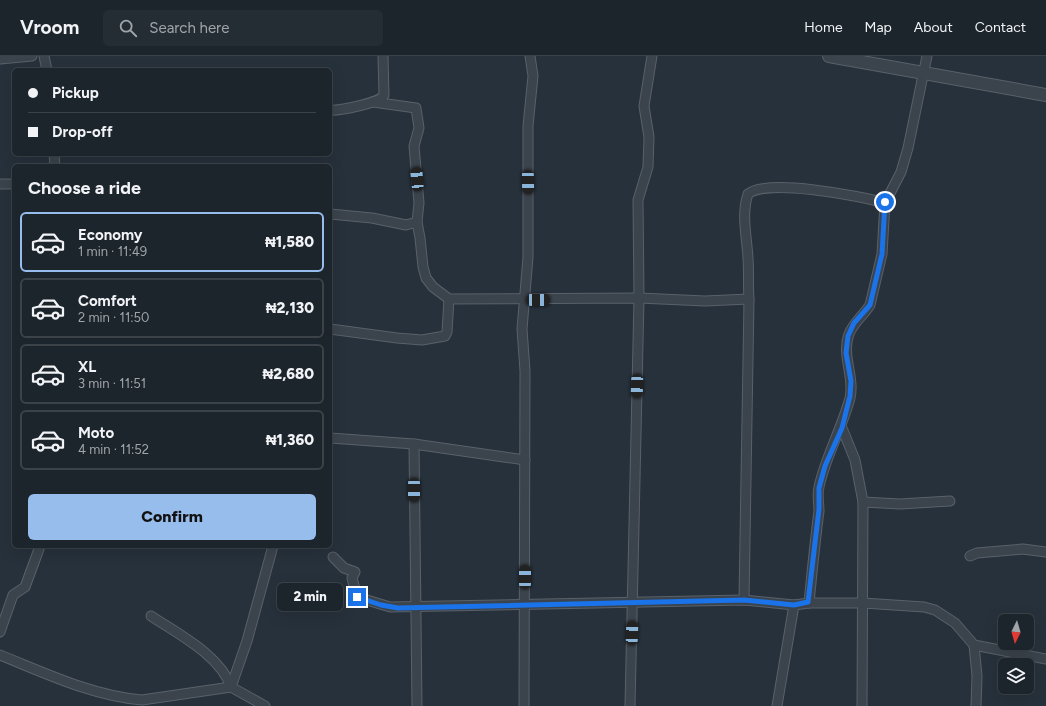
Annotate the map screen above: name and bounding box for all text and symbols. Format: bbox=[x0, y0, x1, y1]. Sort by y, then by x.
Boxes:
search box bbox=[103, 10, 383, 46]
text: Vroom bbox=[20, 16, 79, 39]
icon: search bbox=[117, 17, 139, 39]
text: Search here bbox=[149, 19, 229, 37]
text: Home bbox=[804, 19, 843, 36]
text: Map bbox=[865, 19, 892, 36]
text: About bbox=[914, 19, 953, 36]
text: Contact bbox=[975, 19, 1026, 36]
text: Pickup bbox=[52, 84, 99, 102]
text: Drop-off bbox=[52, 123, 113, 141]
car bbox=[410, 167, 424, 191]
car bbox=[522, 170, 534, 194]
text: Choose a ride bbox=[28, 177, 141, 199]
route start bbox=[876, 193, 894, 211]
icon: car bbox=[30, 224, 66, 260]
text: Economy bbox=[78, 226, 143, 244]
text: ₦1,580 bbox=[265, 233, 314, 251]
text: 1 min · 11:49 bbox=[78, 244, 147, 259]
icon: car bbox=[30, 290, 66, 326]
text: Comfort bbox=[78, 292, 137, 310]
car bbox=[526, 294, 550, 306]
text: ₦2,130 bbox=[266, 299, 314, 317]
text: 2 min · 11:50 bbox=[78, 310, 149, 325]
icon: car bbox=[30, 356, 66, 392]
text: XL bbox=[78, 358, 96, 376]
text: ₦2,680 bbox=[263, 365, 314, 383]
car bbox=[631, 374, 643, 398]
text: 3 min · 11:51 bbox=[78, 376, 146, 391]
icon: car bbox=[30, 422, 66, 458]
text: Moto bbox=[78, 424, 114, 442]
text: ₦1,360 bbox=[266, 431, 314, 449]
text: 4 min · 11:52 bbox=[78, 442, 149, 457]
car bbox=[408, 478, 420, 502]
button: Confirm bbox=[28, 494, 316, 540]
car bbox=[519, 565, 531, 589]
callout: 2 min bbox=[277, 583, 343, 611]
route end bbox=[348, 588, 366, 606]
text: 2 min bbox=[293, 589, 327, 604]
north arrow bbox=[998, 614, 1034, 650]
map controls bbox=[998, 614, 1034, 694]
car bbox=[626, 621, 638, 645]
button: layers bbox=[998, 658, 1034, 694]

